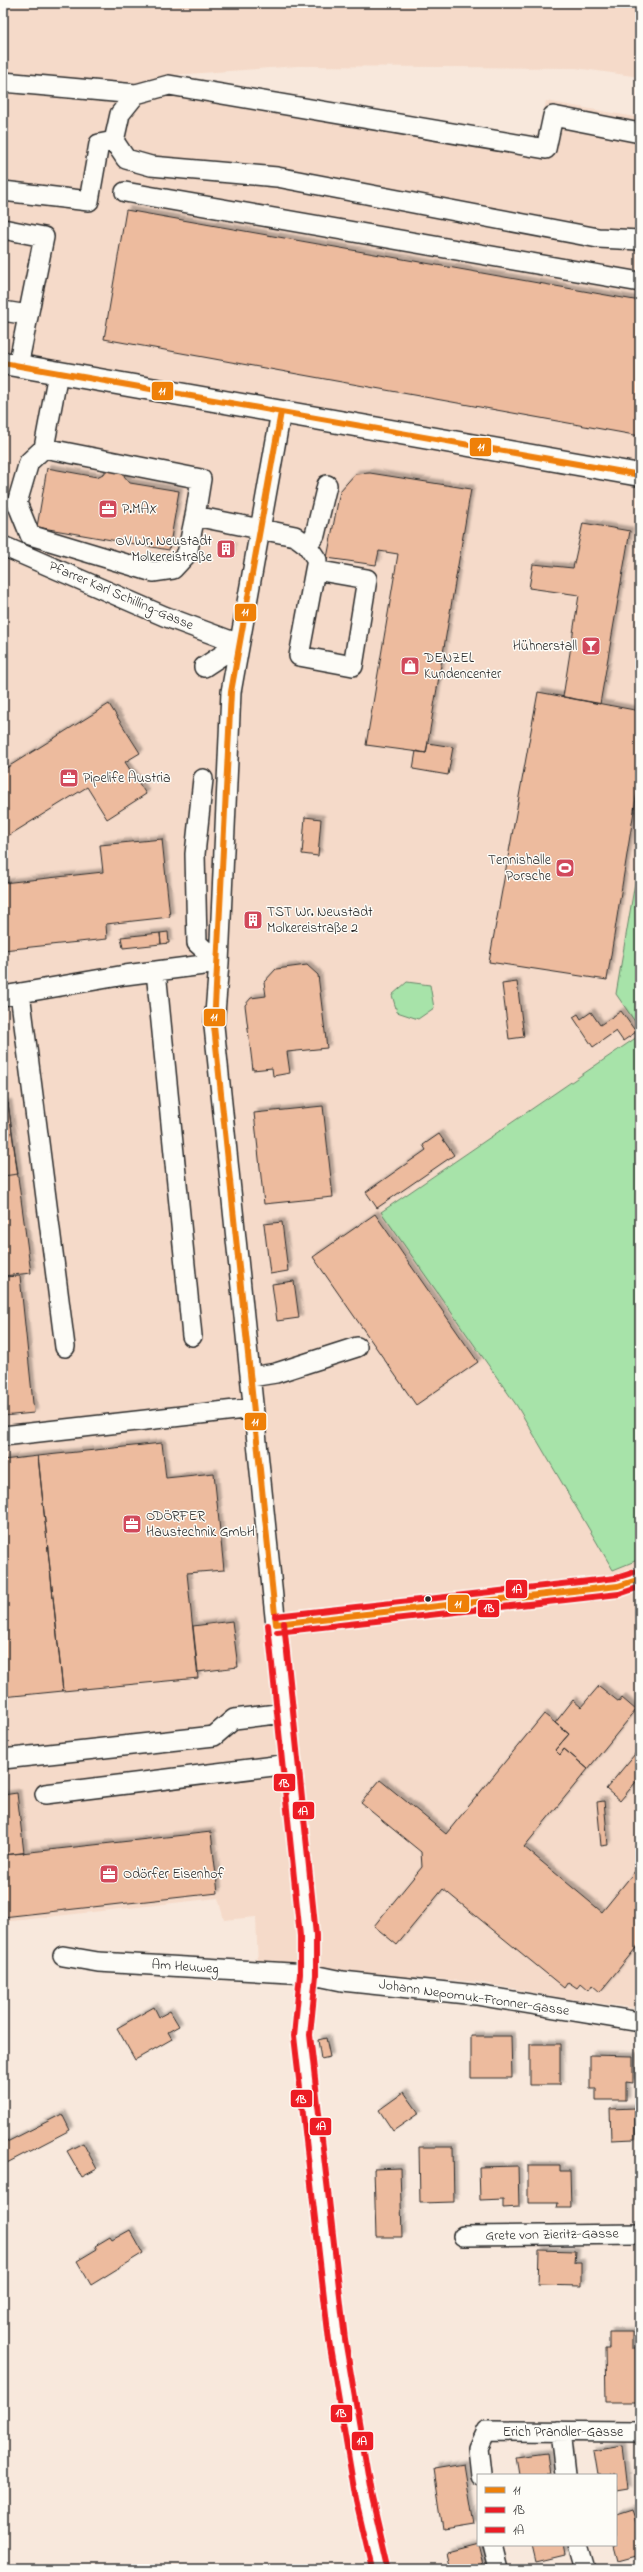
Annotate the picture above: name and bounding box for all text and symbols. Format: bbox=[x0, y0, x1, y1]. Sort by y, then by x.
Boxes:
line badge: 11 bbox=[151, 381, 174, 401]
text: 11 bbox=[159, 384, 166, 400]
line badge: 11 bbox=[469, 437, 492, 457]
text: 11 bbox=[478, 440, 485, 456]
office icon: P.MAX bbox=[97, 498, 119, 520]
place label: P.MAX bbox=[122, 499, 157, 520]
place label: OV Wr. Neustadt Molkereistraße bbox=[116, 531, 213, 568]
building icon: OV Wr. Neustadt Molkereistraße bbox=[215, 538, 237, 560]
street label: Pfarrer Karl Schilling-Gasse bbox=[45, 556, 197, 637]
line badge: 11 bbox=[234, 603, 257, 622]
text: 11 bbox=[242, 605, 249, 621]
bar icon: Hühnerstall bbox=[580, 635, 602, 657]
place label: Hühnerstall bbox=[513, 636, 577, 657]
place label: DENZEL Kundencenter bbox=[423, 648, 502, 685]
shop icon: DENZEL Kundencenter bbox=[399, 655, 421, 677]
office icon: Pipelife Austria bbox=[58, 767, 80, 789]
place label: Pipelife Austria bbox=[83, 768, 171, 789]
place label: Tennishalle Porsche bbox=[488, 850, 552, 887]
sports icon: Tennishalle Porsche bbox=[554, 857, 576, 879]
place label: TST Wr. Neustadt Molkereistraße 2 bbox=[267, 902, 373, 939]
building icon: TST Wr. Neustadt Molkereistraße 2 bbox=[242, 909, 264, 931]
line badge: 11 bbox=[203, 1008, 226, 1027]
text: 11 bbox=[211, 1010, 218, 1026]
line badge: 11 bbox=[244, 1412, 267, 1431]
text: 11 bbox=[252, 1415, 259, 1431]
place label: ODÖRFER Haustechnik GmbH bbox=[146, 1506, 255, 1543]
office icon: ODÖRFER Haustechnik GmbH bbox=[121, 1513, 143, 1535]
line badge: 1A bbox=[505, 1579, 528, 1599]
text: 1A bbox=[512, 1582, 522, 1598]
unlabelled marker bbox=[423, 1594, 433, 1604]
line badge: 11 bbox=[447, 1594, 470, 1613]
text: 11 bbox=[455, 1597, 462, 1613]
line badge: 1B bbox=[477, 1599, 500, 1618]
text: 1B bbox=[484, 1601, 495, 1617]
line badge: 1B bbox=[273, 1773, 296, 1792]
text: 1B bbox=[279, 1776, 290, 1792]
line badge: 1A bbox=[292, 1801, 315, 1820]
text: 1A bbox=[298, 1804, 308, 1820]
office icon: Odörfer Eisenhof bbox=[98, 1863, 120, 1885]
place label: Odörfer Eisenhof bbox=[123, 1864, 225, 1885]
street label: Am Heuweg bbox=[151, 1954, 219, 1981]
street label: Johann Nepomuk-Fronner-Gasse bbox=[377, 1974, 571, 2022]
line badge: 1B bbox=[290, 2089, 313, 2108]
text: 1B bbox=[296, 2092, 307, 2108]
line badge: 1A bbox=[309, 2117, 332, 2136]
text: 1A bbox=[316, 2119, 326, 2135]
street label: Grete von Zieritz-Gasse bbox=[485, 2223, 620, 2247]
line badge: 1B bbox=[330, 2404, 353, 2423]
text: 1B bbox=[336, 2406, 347, 2422]
street label: Erich Prandler-Gasse bbox=[503, 2422, 624, 2443]
line badge: 1A bbox=[351, 2431, 374, 2451]
text: 1A bbox=[357, 2434, 367, 2450]
legend bbox=[477, 2474, 617, 2546]
text: 11 bbox=[513, 2482, 521, 2500]
text: 1B bbox=[513, 2502, 525, 2520]
text: 1A bbox=[513, 2522, 524, 2540]

